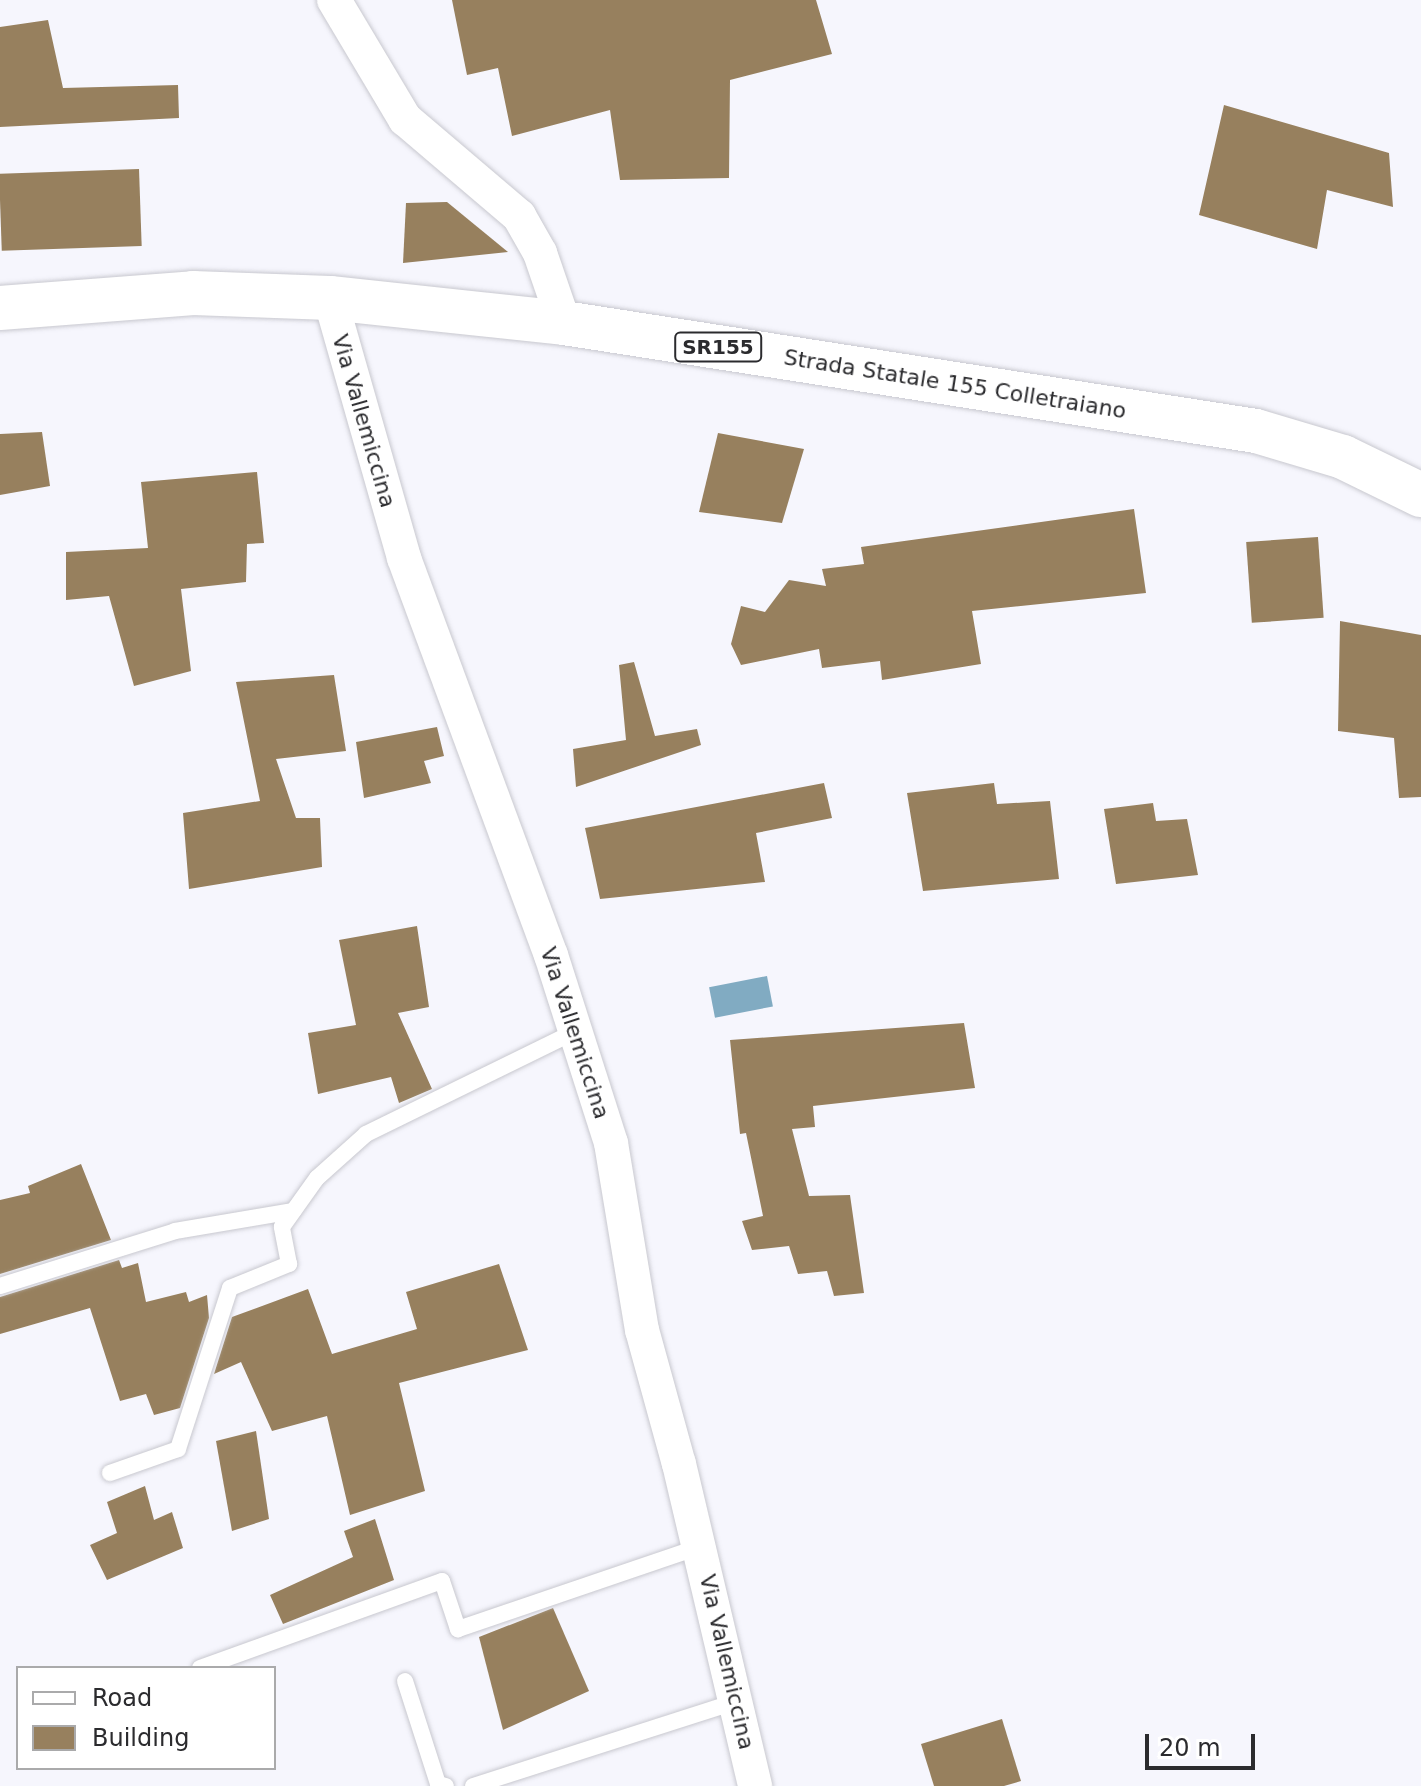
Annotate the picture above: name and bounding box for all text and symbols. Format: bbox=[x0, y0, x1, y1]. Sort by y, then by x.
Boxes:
street label: Via Vallemiccina bbox=[327, 331, 401, 511]
road number: SR155 bbox=[674, 331, 762, 363]
street label: Strada Statale 155 Colletraiano bbox=[782, 344, 1128, 424]
street label: Via Vallemiccina bbox=[535, 944, 615, 1122]
street label: Via Vallemiccina bbox=[694, 1572, 760, 1752]
legend bbox=[16, 1666, 276, 1770]
text: Road bbox=[92, 1684, 152, 1712]
scale bar bbox=[1149, 1718, 1259, 1768]
text: Building bbox=[92, 1724, 189, 1752]
text: 20 m bbox=[1159, 1734, 1221, 1762]

